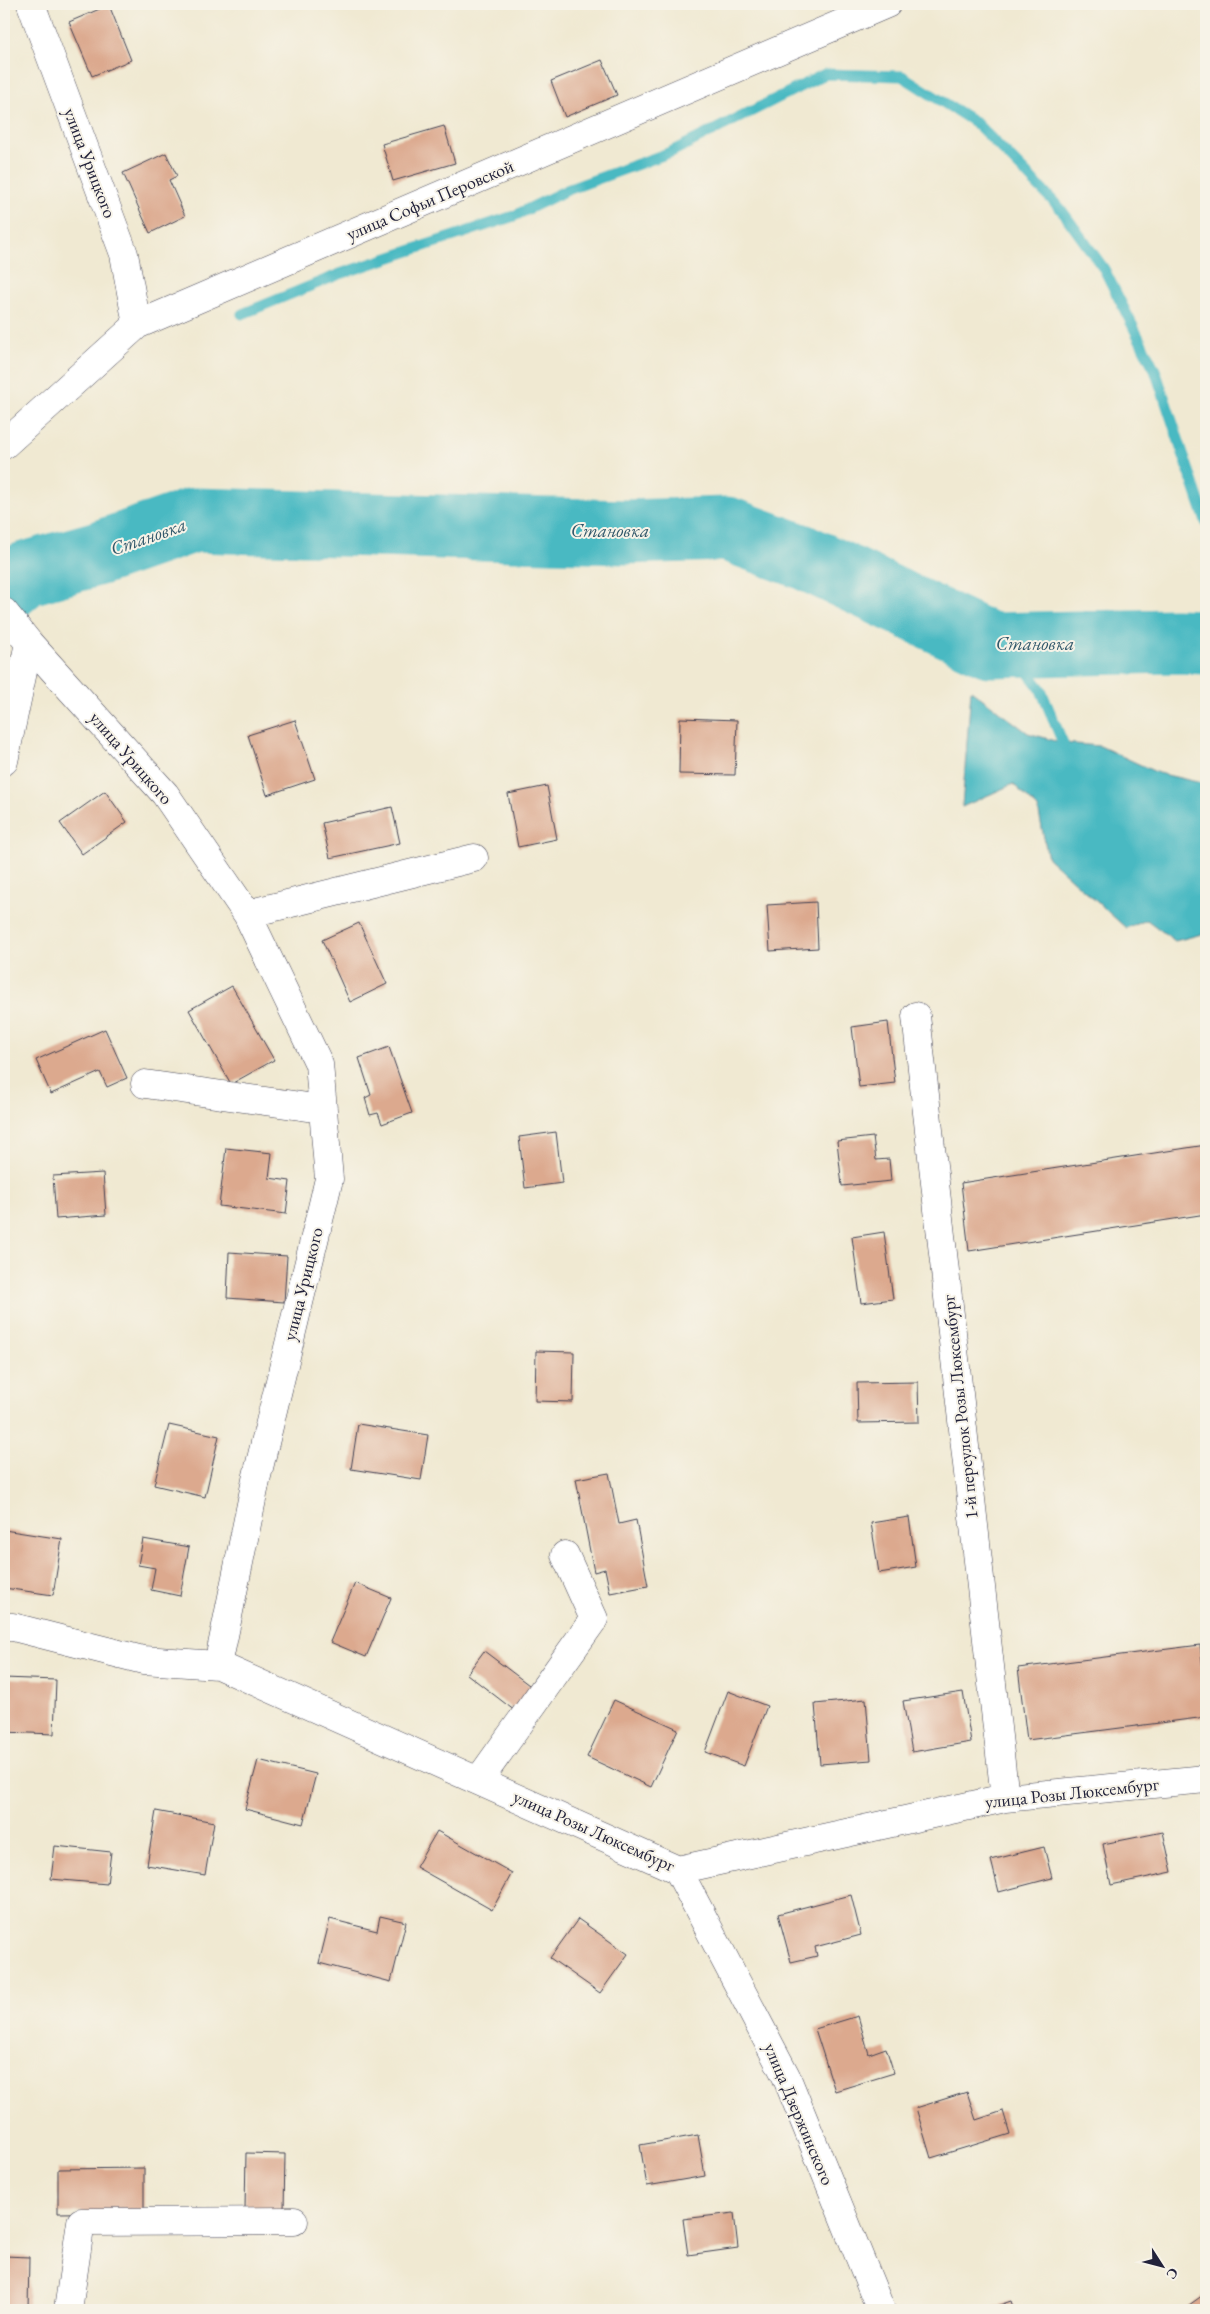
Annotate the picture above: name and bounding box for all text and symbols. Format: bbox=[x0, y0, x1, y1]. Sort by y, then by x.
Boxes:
street label: улица Урицкого bbox=[59, 105, 122, 221]
street label: улица Софьи Перовской bbox=[343, 154, 517, 245]
water label: Становка bbox=[107, 512, 189, 561]
water label: Становка bbox=[571, 518, 649, 543]
water label: Становка bbox=[996, 631, 1074, 656]
street label: улица Урицкого bbox=[85, 706, 178, 809]
street label: улица Урицкого bbox=[277, 1225, 328, 1343]
street label: 1-й переулок Розы Люксембург bbox=[936, 1293, 983, 1520]
street label: улица Розы Люксембург bbox=[984, 1772, 1161, 1813]
street label: улица Розы Люксембург bbox=[510, 1785, 679, 1877]
street label: улица Дзержинского bbox=[759, 2039, 840, 2188]
north arrow bbox=[1138, 2242, 1188, 2292]
text: С bbox=[1162, 2264, 1183, 2283]

